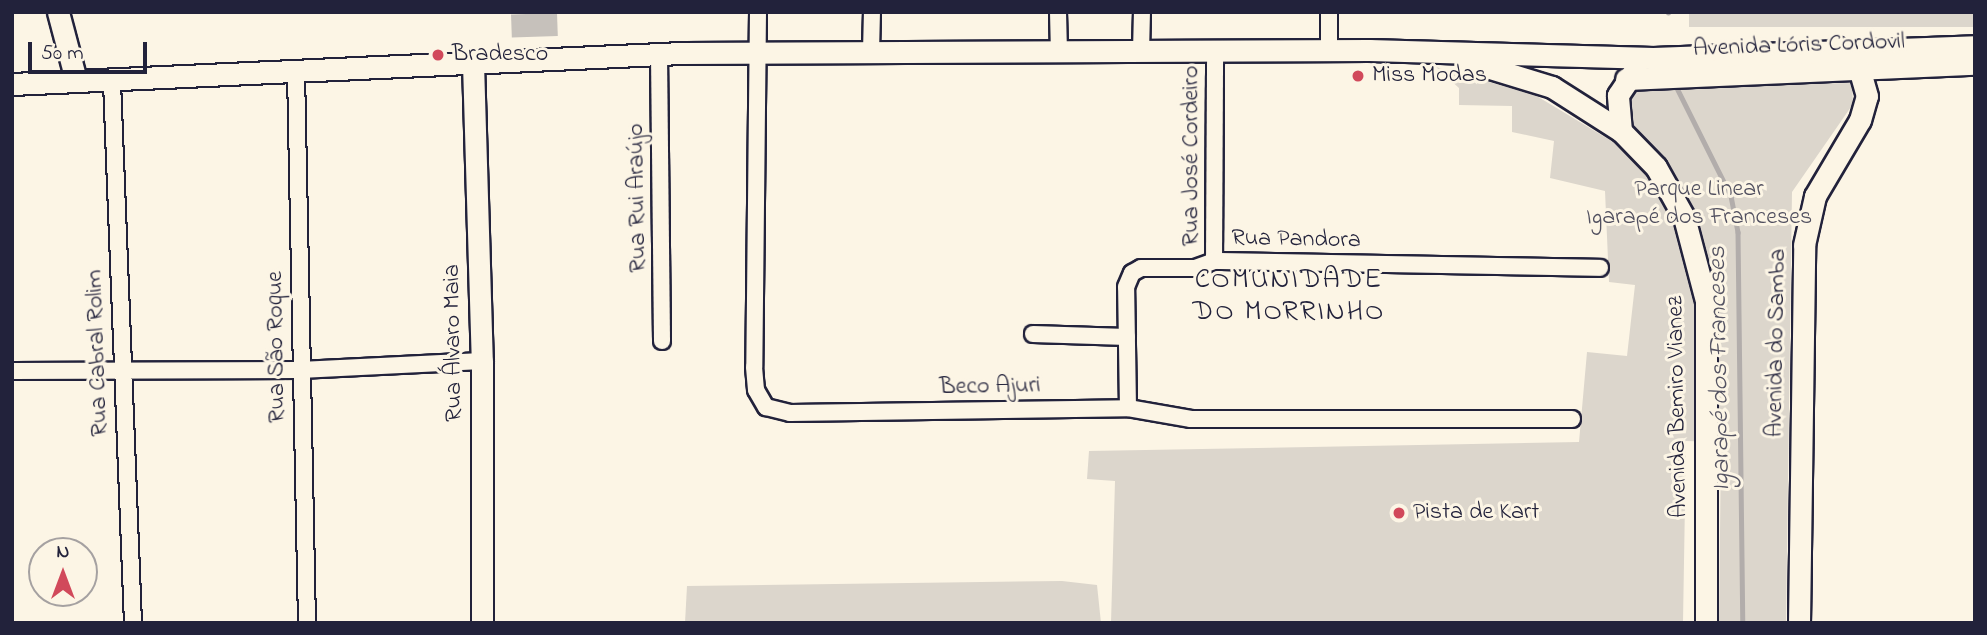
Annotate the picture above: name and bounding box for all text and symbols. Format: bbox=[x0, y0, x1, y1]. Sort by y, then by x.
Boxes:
scale bar bbox=[32, 28, 150, 72]
street label: Avenida Lóris Cordovil bbox=[1692, 28, 1906, 64]
text: 50 m bbox=[41, 39, 84, 69]
place label: Bradesco bbox=[452, 41, 548, 69]
marker: Bradesco bbox=[430, 47, 446, 63]
place label: Miss Modas bbox=[1372, 62, 1487, 90]
street label: Rua José Cordeiro bbox=[1178, 66, 1206, 246]
marker: Miss Modas bbox=[1350, 68, 1366, 84]
street label: Rua Rui Araújo bbox=[622, 123, 654, 273]
park label: Parque Linear Igarapé dos Franceses bbox=[1586, 176, 1812, 232]
street label: Rua Pandora bbox=[1231, 224, 1361, 256]
water label: Igarapé dos Franceses bbox=[1703, 246, 1739, 492]
street label: Avenida do Samba bbox=[1761, 248, 1793, 438]
street label: Rua Álvaro Maia bbox=[438, 264, 470, 422]
district label: COMUNIDADE DO MORRINHO bbox=[1194, 264, 1384, 330]
street label: Rua Cabral Rolim bbox=[81, 269, 115, 437]
street label: Rua São Roque bbox=[261, 271, 293, 423]
street label: Avenida Bemiro Vianez bbox=[1662, 296, 1694, 518]
street label: Beco Ajuri bbox=[939, 372, 1041, 402]
place label: Pista de Kart bbox=[1413, 499, 1539, 527]
marker: Pista de Kart bbox=[1391, 505, 1407, 521]
north arrow bbox=[28, 537, 98, 607]
text: N bbox=[57, 539, 69, 566]

